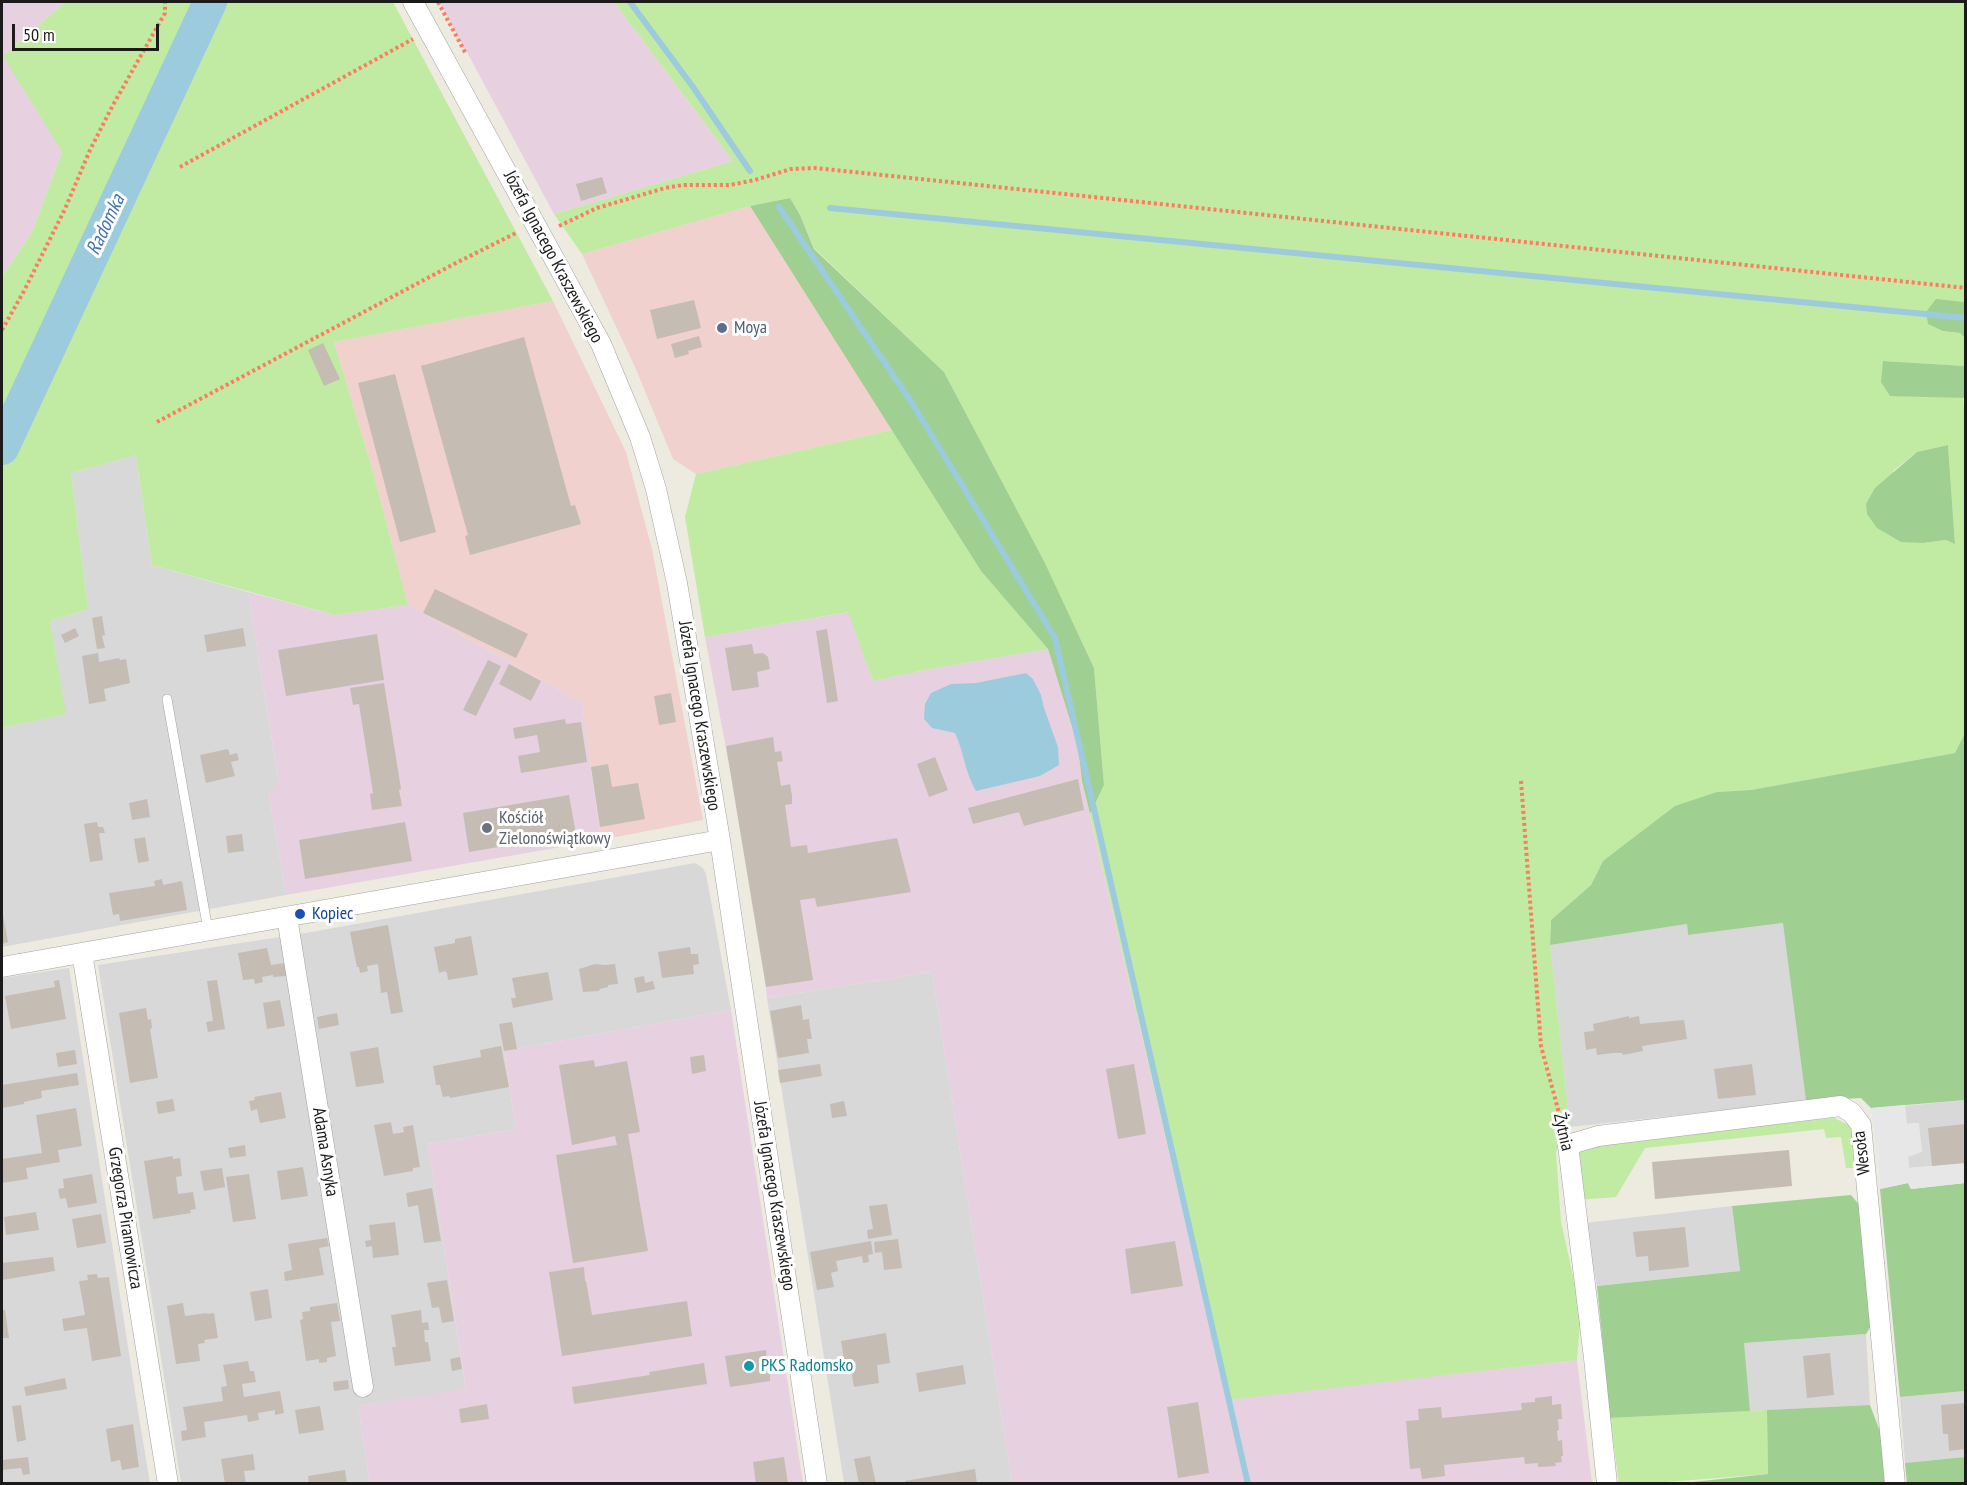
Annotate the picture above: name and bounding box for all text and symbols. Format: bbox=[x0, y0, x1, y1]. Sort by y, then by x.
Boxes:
scale bar bbox=[15, 12, 162, 50]
text: 50 m bbox=[23, 23, 55, 46]
street label: Józefa Ignacego Kraszewskiego bbox=[498, 167, 608, 347]
water label: Radomka bbox=[82, 191, 130, 259]
place label: Moya bbox=[734, 317, 767, 339]
marker: Moya bbox=[715, 321, 729, 335]
street label: Józefa Ignacego Kraszewskiego bbox=[673, 620, 725, 812]
place label: Kościół Zielonoświątkowy bbox=[499, 807, 611, 850]
marker: Kościół Zielonoświątkowy bbox=[480, 821, 494, 835]
place label: Kopiec bbox=[312, 903, 353, 925]
marker: Kopiec bbox=[293, 907, 307, 921]
street label: Józefa Ignacego Kraszewskiego bbox=[748, 1100, 800, 1292]
street label: Adama Asnyka bbox=[307, 1106, 343, 1198]
street label: Żytnia bbox=[1548, 1111, 1578, 1153]
street label: Wesoła bbox=[1849, 1130, 1875, 1176]
street label: Grzegorza Piramowicza bbox=[103, 1146, 147, 1290]
place label: PKS Radomsko bbox=[761, 1355, 853, 1377]
marker: PKS Radomsko bbox=[742, 1359, 756, 1373]

